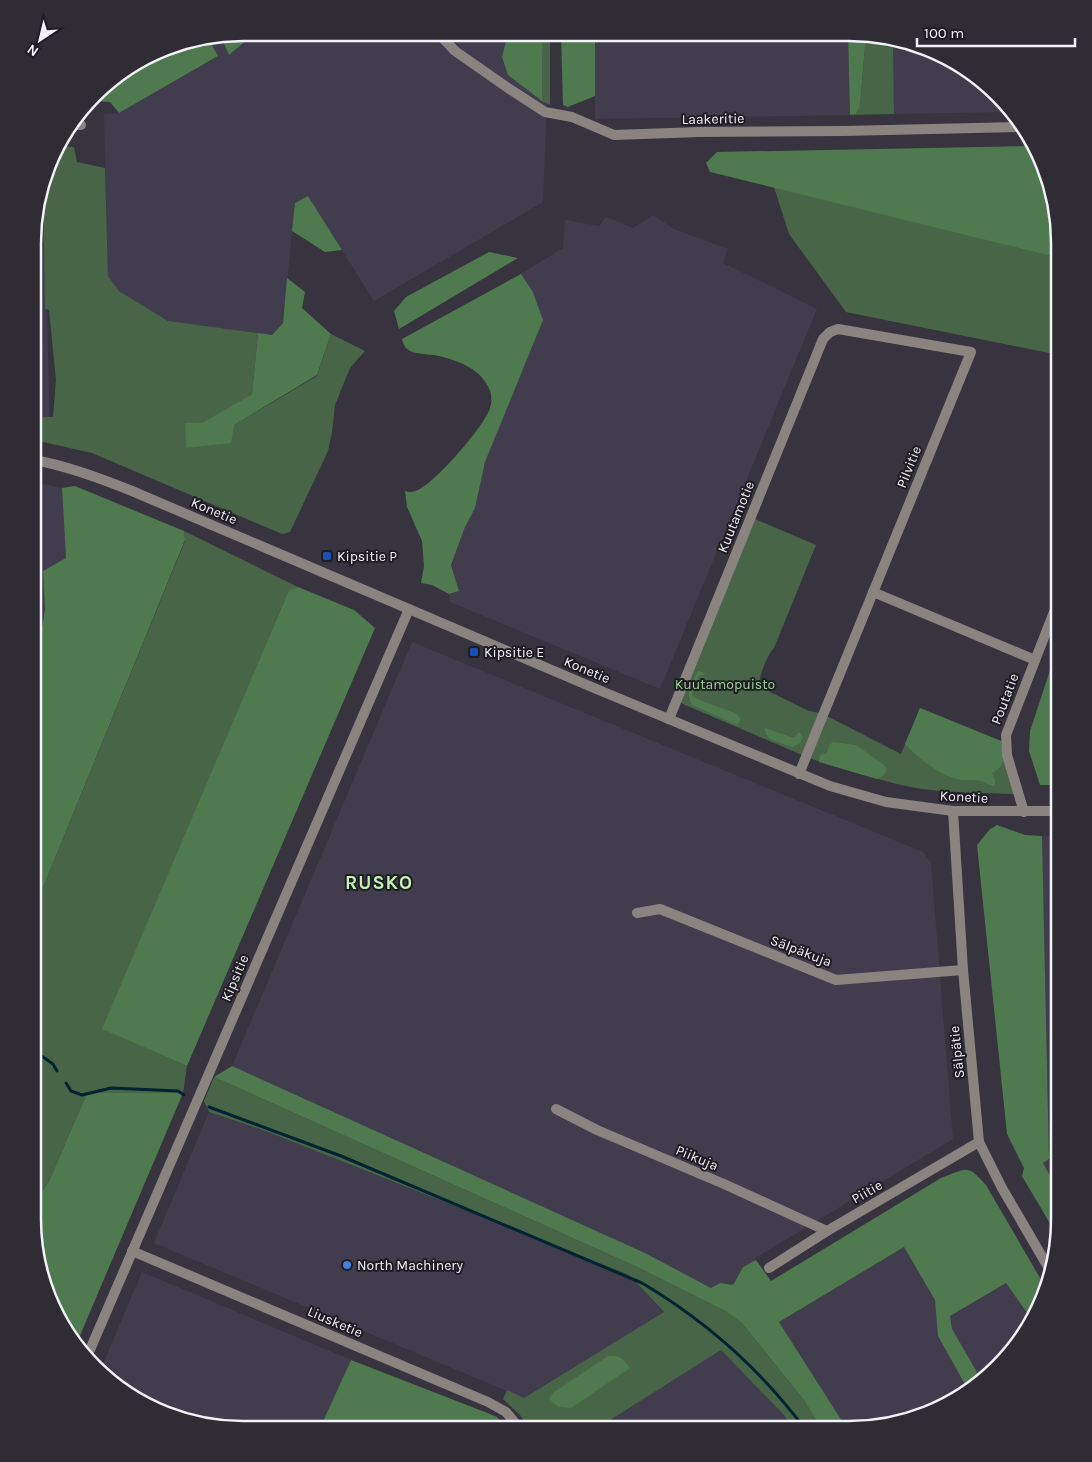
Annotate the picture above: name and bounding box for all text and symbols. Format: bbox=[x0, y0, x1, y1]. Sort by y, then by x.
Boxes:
north arrow bbox=[15, 15, 65, 65]
scale bar bbox=[917, 15, 1074, 47]
text: 100 m bbox=[924, 24, 964, 42]
text: N bbox=[24, 40, 42, 60]
street label: Laakeritie bbox=[681, 110, 745, 128]
street label: Pilvitie bbox=[893, 444, 925, 490]
street label: Kuutamotie bbox=[714, 479, 758, 555]
street label: Konetie bbox=[188, 494, 240, 528]
place label: Kipsitie P bbox=[337, 548, 397, 565]
marker: Kipsitie P bbox=[321, 550, 333, 562]
place label: Kipsitie E bbox=[484, 644, 544, 661]
marker: Kipsitie E bbox=[468, 646, 480, 658]
street label: Konetie bbox=[561, 653, 613, 687]
street label: Poutatie bbox=[987, 671, 1023, 727]
park label: Kuutamopuisto bbox=[675, 676, 775, 693]
street label: Konetie bbox=[939, 787, 989, 807]
district label: RUSKO bbox=[345, 872, 413, 894]
street label: Sälpäkuja bbox=[768, 932, 834, 970]
street label: Kipsitie bbox=[218, 952, 252, 1004]
street label: Sälpätie bbox=[946, 1025, 968, 1079]
street label: Piikuja bbox=[673, 1141, 721, 1175]
street label: Piitie bbox=[849, 1176, 885, 1208]
place label: North Machinery bbox=[357, 1257, 463, 1274]
marker: North Machinery bbox=[341, 1259, 353, 1271]
street label: Liusketie bbox=[305, 1303, 365, 1341]

